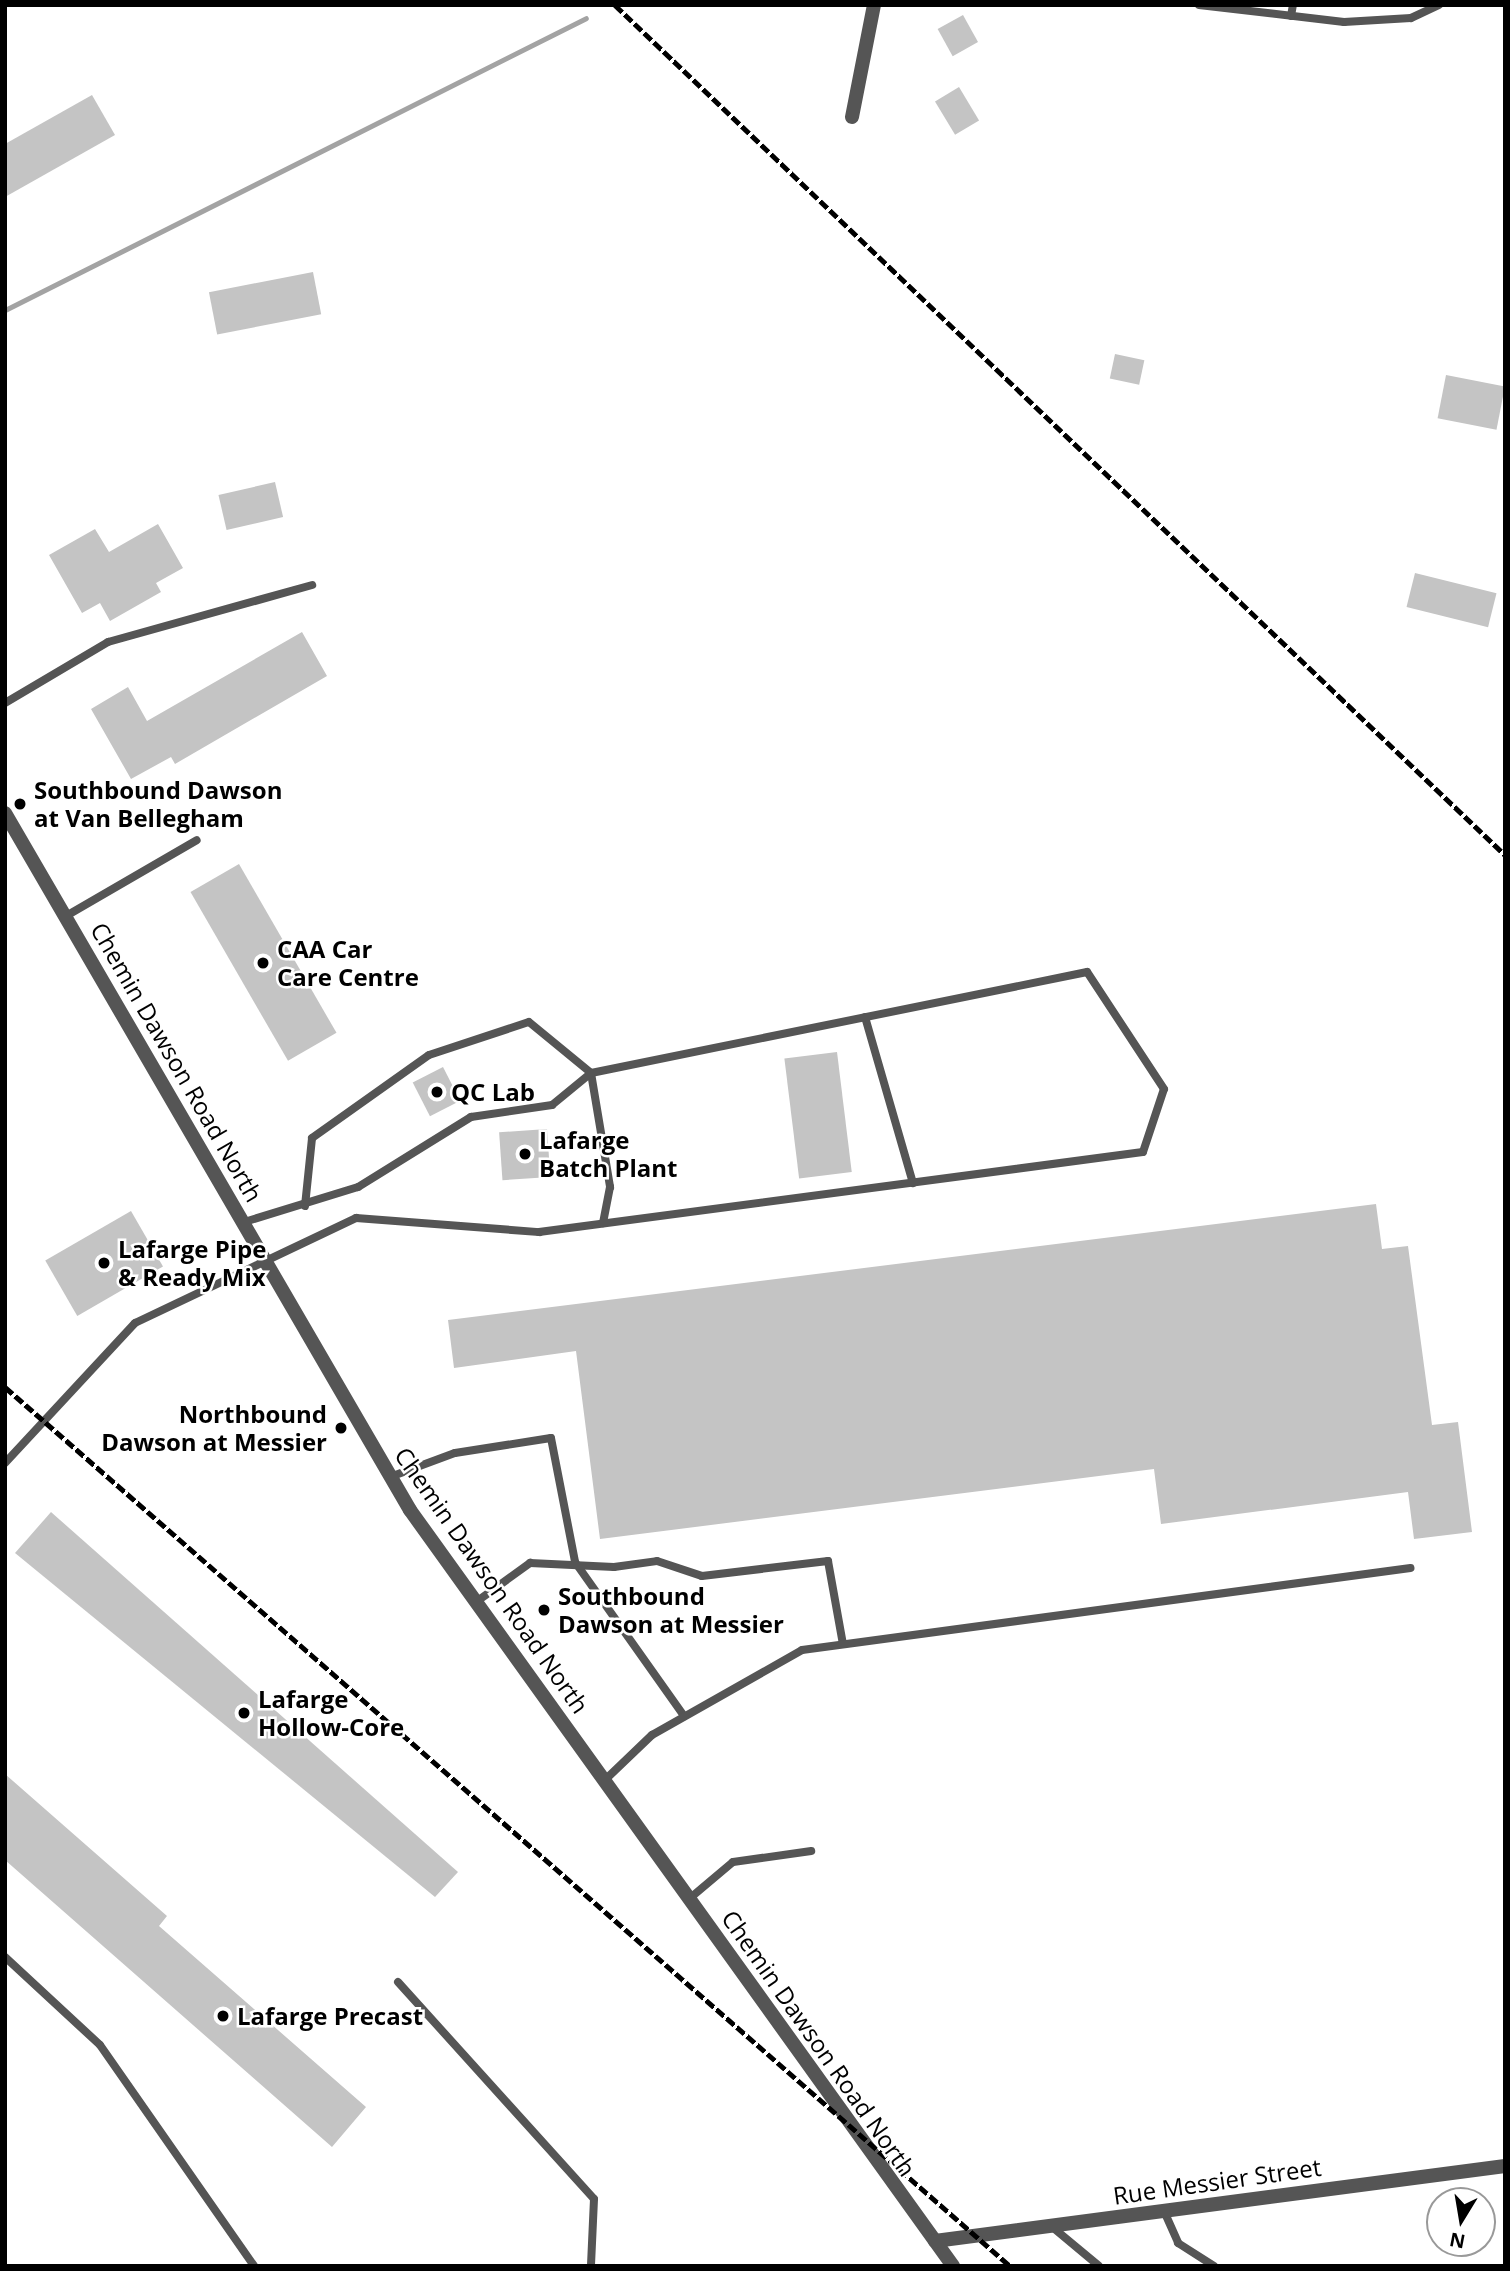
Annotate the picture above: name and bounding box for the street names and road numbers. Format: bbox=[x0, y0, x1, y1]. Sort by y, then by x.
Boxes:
street label: Chemin Dawson Road North bbox=[85, 917, 269, 1207]
street label: Chemin Dawson Road North bbox=[389, 1442, 595, 1718]
street label: Chemin Dawson Road North bbox=[716, 1905, 922, 2181]
street label: Rue Messier Street bbox=[1111, 2152, 1323, 2210]

